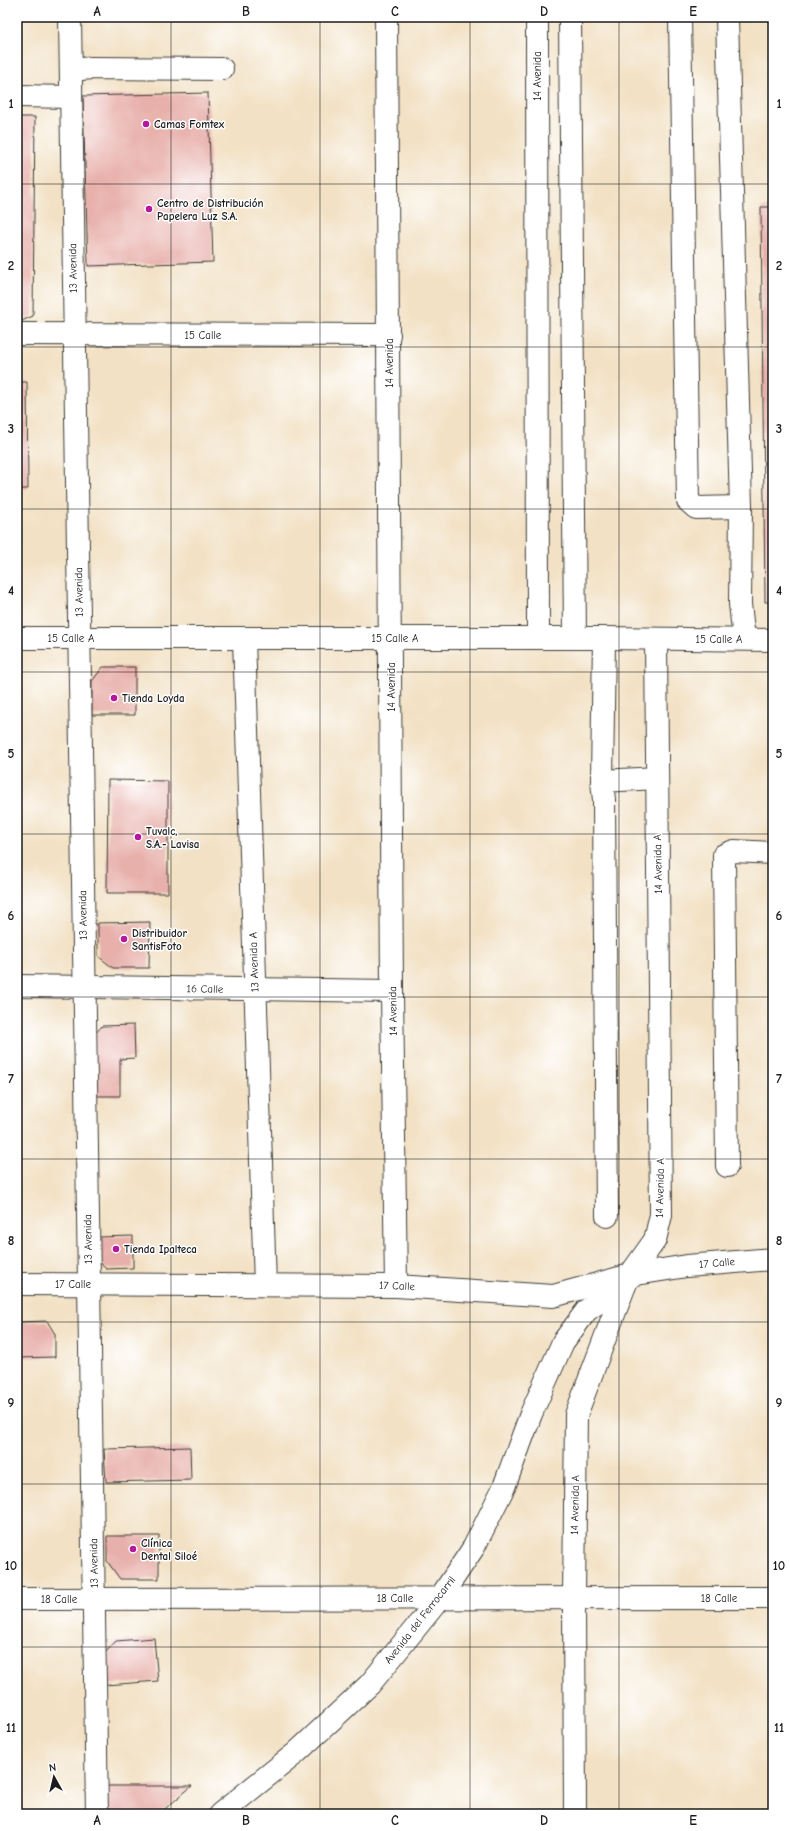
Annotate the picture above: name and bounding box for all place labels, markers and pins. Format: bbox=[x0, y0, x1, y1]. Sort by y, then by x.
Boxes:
place label: Camas Fomtex bbox=[154, 118, 225, 131]
marker: Camas Fomtex bbox=[141, 119, 151, 129]
place label: Centro de Distribución Papelera Luz S.A. bbox=[157, 197, 263, 223]
marker: Centro de Distribución Papelera Luz S.A. bbox=[144, 204, 154, 214]
place label: Tienda Loyda bbox=[122, 692, 184, 705]
marker: Tienda Loyda bbox=[109, 693, 119, 703]
place label: Tuvalc, S.A.- Lavisa bbox=[146, 825, 199, 851]
marker: Tuvalc, S.A.- Lavisa bbox=[133, 832, 143, 842]
place label: Distribuidor SantisFoto bbox=[132, 927, 187, 953]
marker: Distribuidor SantisFoto bbox=[119, 934, 129, 944]
place label: Tienda Ipalteca bbox=[124, 1243, 197, 1256]
marker: Tienda Ipalteca bbox=[111, 1244, 121, 1254]
place label: Clínica Dental Siloé bbox=[141, 1537, 198, 1563]
marker: Clínica Dental Siloé bbox=[128, 1544, 138, 1554]

